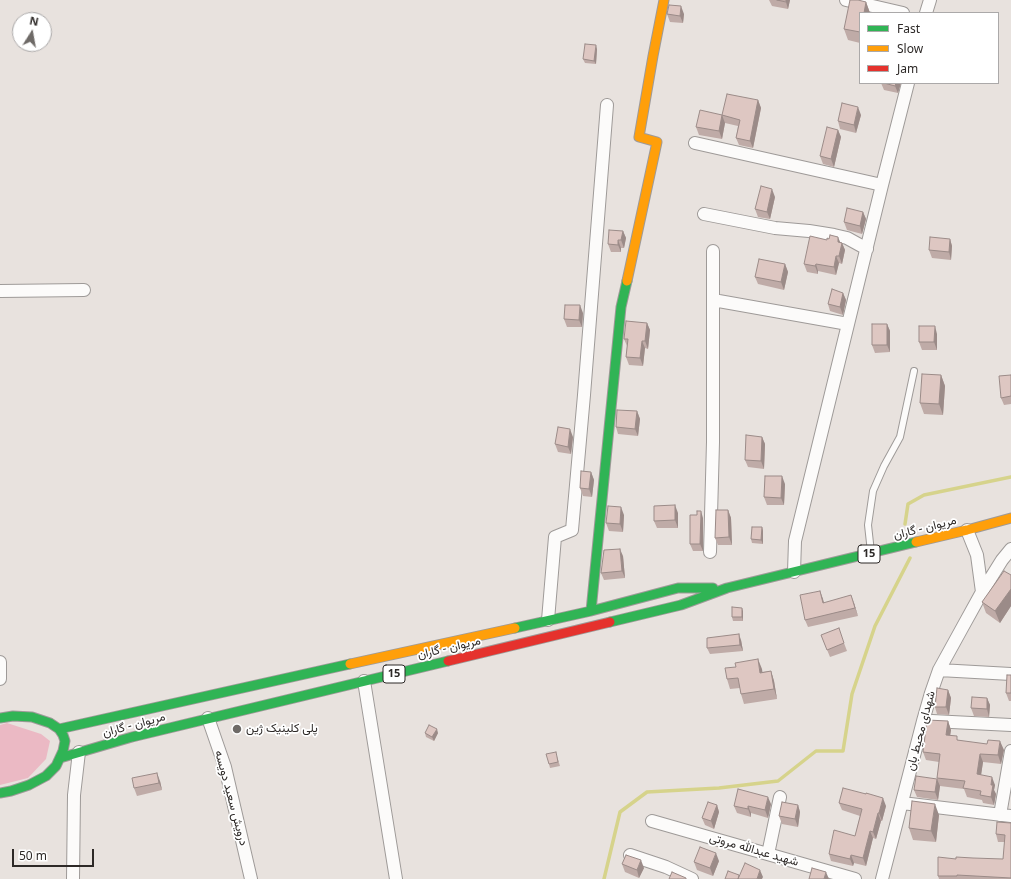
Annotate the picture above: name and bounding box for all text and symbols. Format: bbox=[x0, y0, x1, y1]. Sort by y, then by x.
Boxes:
north arrow bbox=[12, 12, 52, 52]
text: N bbox=[28, 12, 40, 29]
legend bbox=[859, 12, 999, 84]
text: Fast bbox=[897, 20, 920, 37]
text: Slow bbox=[897, 40, 923, 57]
text: Jam bbox=[897, 60, 918, 77]
street label: مریوان - گاران bbox=[892, 513, 958, 543]
road number: 15 bbox=[858, 545, 880, 563]
street label: مریوان - گاران bbox=[416, 634, 482, 662]
road number: 15 bbox=[383, 665, 405, 683]
street label: شهدای محیط بان bbox=[903, 689, 939, 773]
street label: مریوان - گاران bbox=[101, 710, 167, 740]
place label: پلی کلینیک ژین bbox=[246, 722, 318, 736]
marker: پلی کلینیک ژین bbox=[231, 723, 243, 735]
street label: درویش سعید دویسه bbox=[211, 749, 251, 847]
street label: شهید عبدالله مروتی bbox=[708, 830, 800, 870]
scale bar bbox=[14, 841, 96, 867]
text: 50 m bbox=[19, 847, 47, 864]

